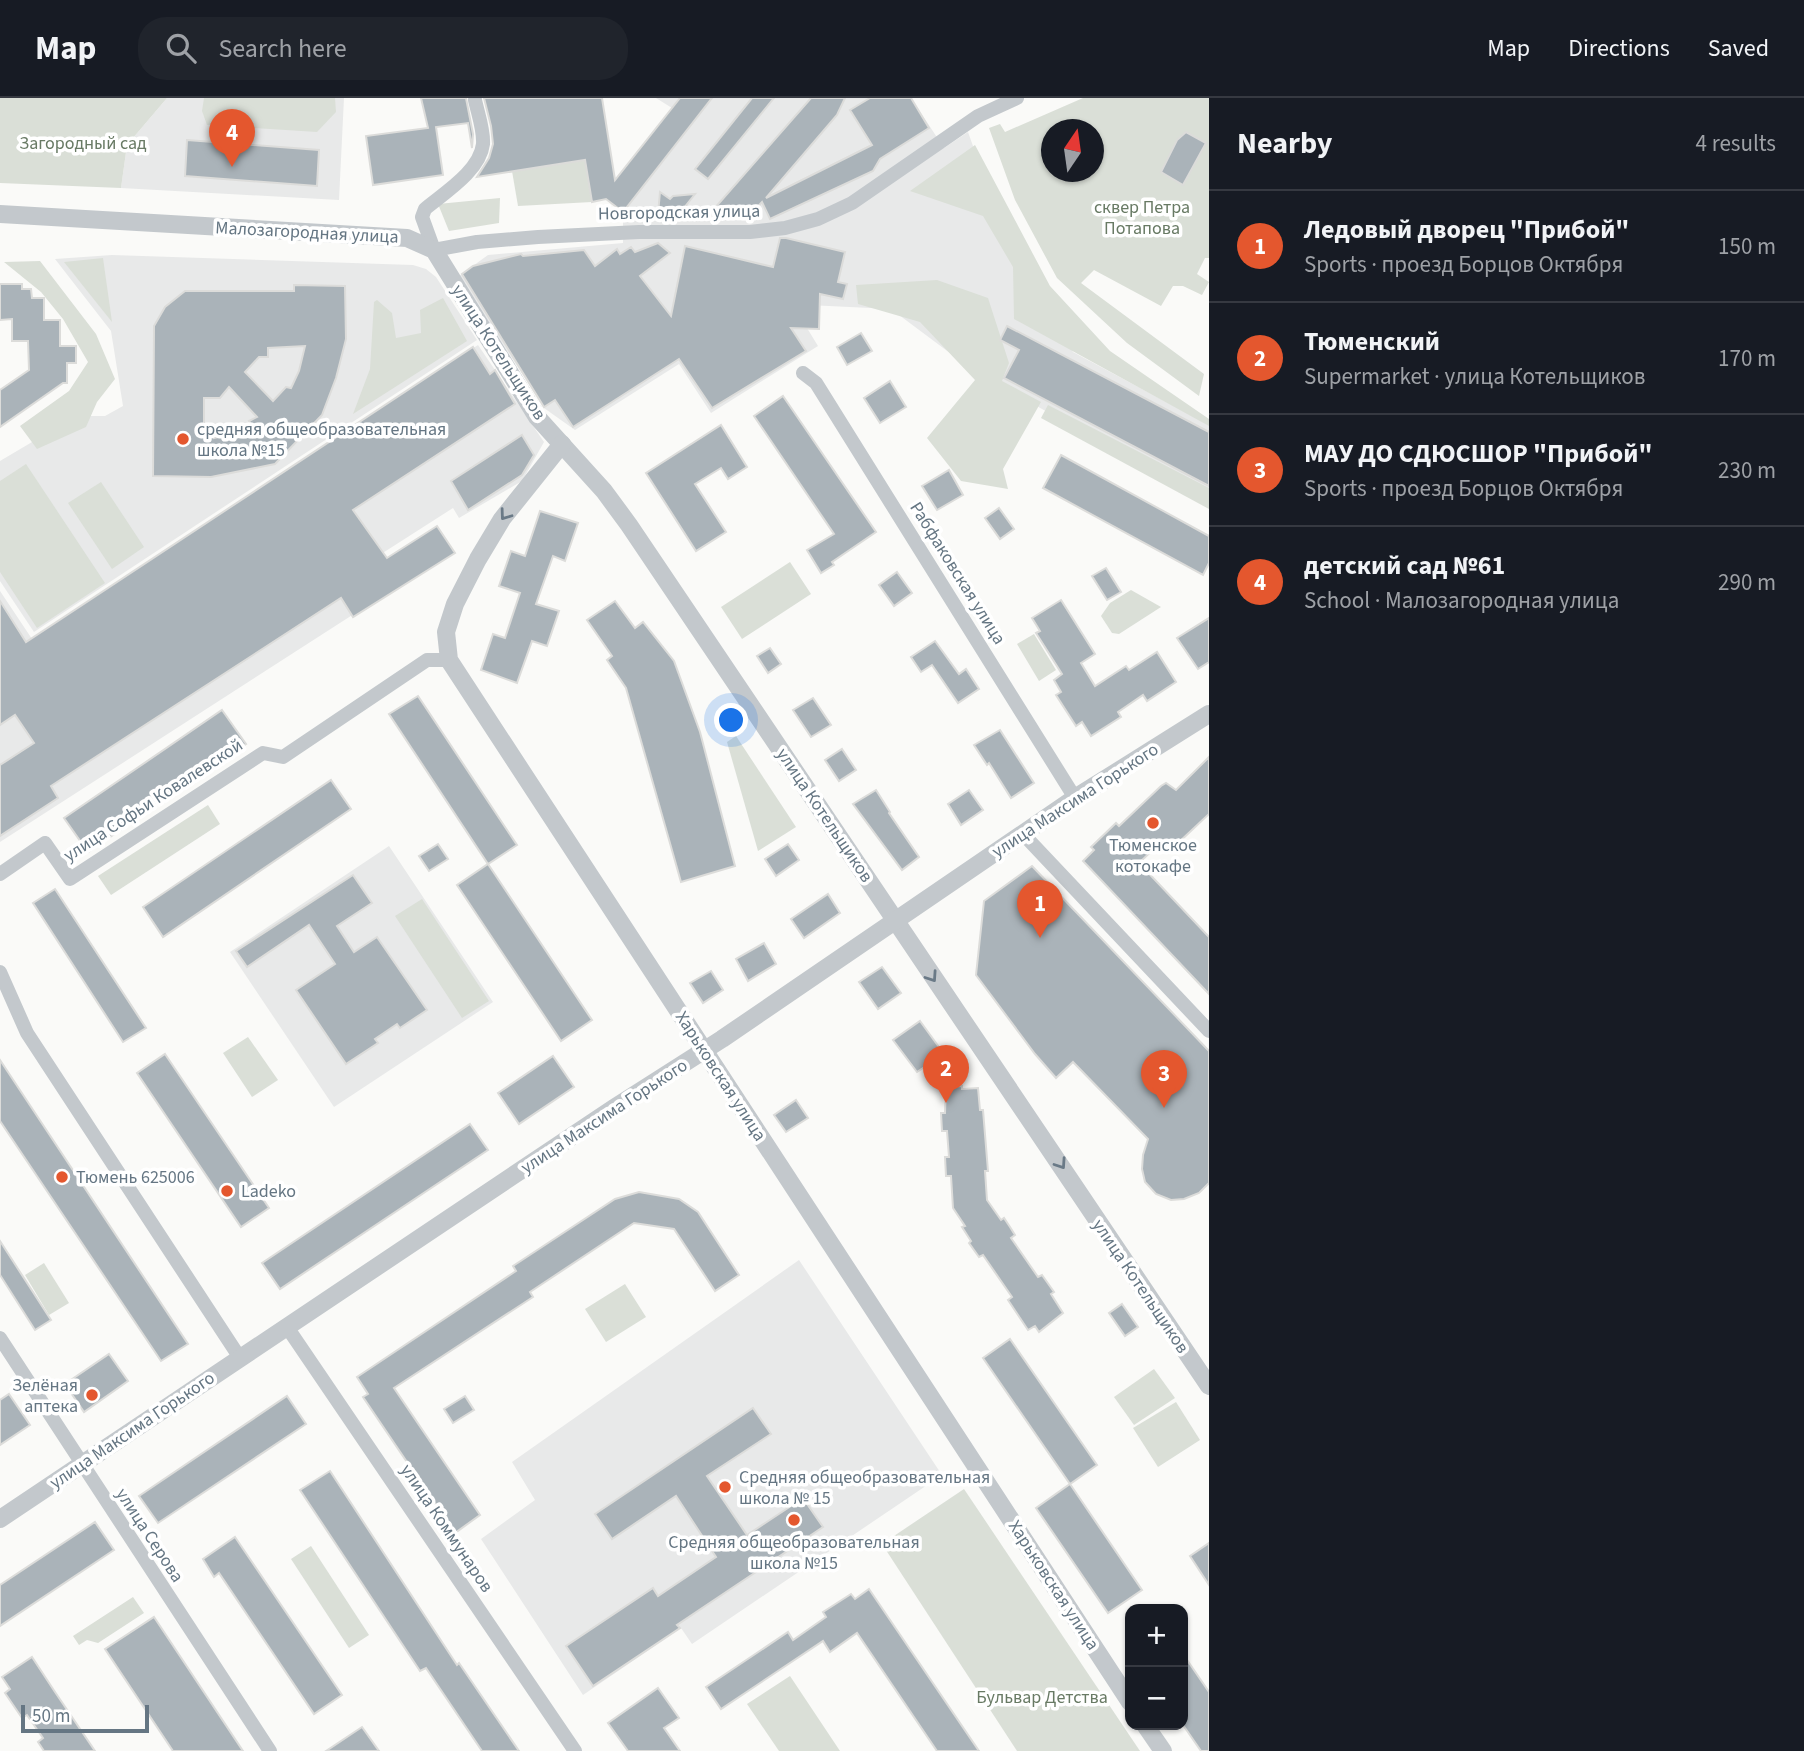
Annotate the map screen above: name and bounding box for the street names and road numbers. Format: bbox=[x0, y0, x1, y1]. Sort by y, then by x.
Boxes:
street label: Новгородская улица bbox=[598, 199, 760, 226]
street label: Малозагородная улица bbox=[215, 215, 399, 250]
street label: улица Котельщиков bbox=[445, 280, 552, 425]
street label: Рабфаковская улица bbox=[904, 497, 1012, 649]
street label: улица Софьи Ковалевской bbox=[59, 733, 248, 868]
street label: улица Максима Горького bbox=[987, 737, 1164, 864]
street label: улица Котельщиков bbox=[770, 743, 879, 887]
street label: Харьковская улица bbox=[669, 1006, 772, 1146]
street label: улица Максима Горького bbox=[516, 1053, 693, 1180]
street label: улица Котельщиков bbox=[1086, 1214, 1195, 1358]
street label: улица Максима Горького bbox=[45, 1366, 220, 1495]
street label: улица Коммунаров bbox=[394, 1459, 499, 1597]
street label: улица Серова bbox=[110, 1483, 189, 1587]
street label: Харьковская улица bbox=[1002, 1515, 1105, 1655]

